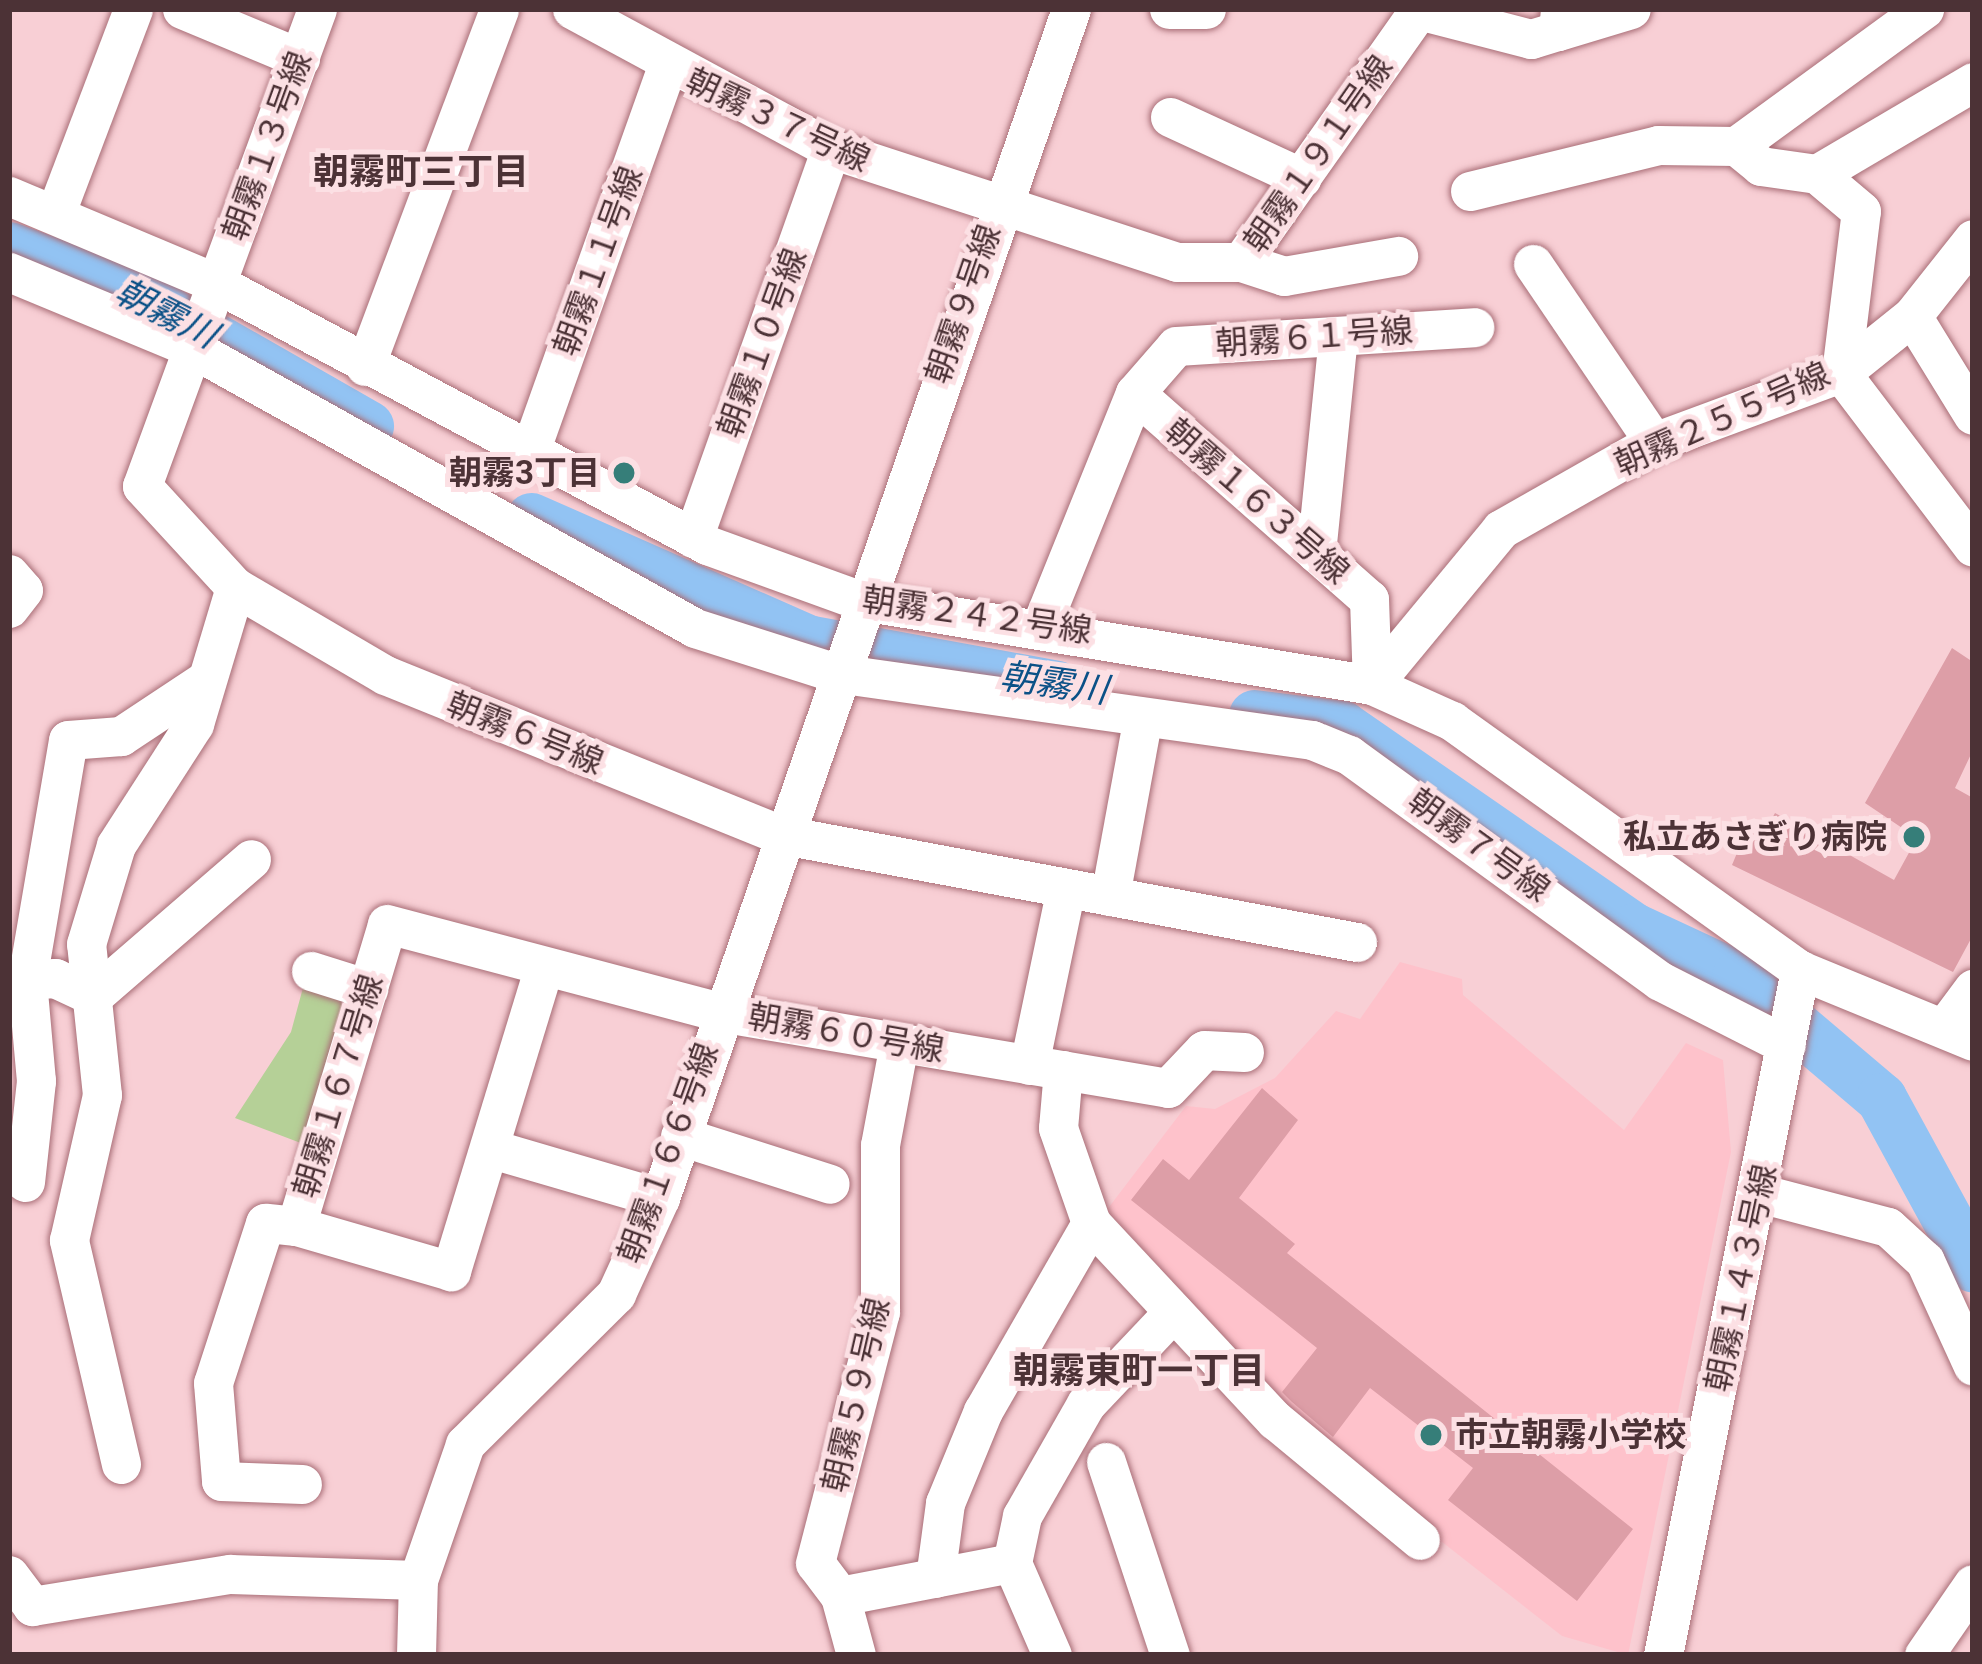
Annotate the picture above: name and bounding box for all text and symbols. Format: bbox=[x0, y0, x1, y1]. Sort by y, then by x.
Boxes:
street label: 朝霧１３号線 bbox=[215, 46, 319, 246]
street label: 朝霧１９１号線 bbox=[1236, 48, 1400, 260]
street label: 朝霧３７号線 bbox=[680, 60, 876, 180]
district label: 朝霧町三丁目 bbox=[313, 151, 529, 195]
street label: 朝霧１１号線 bbox=[546, 161, 650, 361]
street label: 朝霧９号線 bbox=[917, 220, 1009, 388]
street label: 朝霧１０号線 bbox=[710, 243, 814, 443]
water label: 朝霧川 bbox=[108, 270, 224, 358]
street label: 朝霧６１号線 bbox=[1214, 310, 1414, 364]
street label: 朝霧２５５号線 bbox=[1608, 354, 1836, 484]
street label: 朝霧１６３号線 bbox=[1157, 410, 1357, 592]
place label: 朝霧3丁目 bbox=[449, 453, 600, 493]
marker: 朝霧3丁目 bbox=[611, 460, 637, 486]
street label: 朝霧２４２号線 bbox=[860, 579, 1094, 651]
water label: 朝霧川 bbox=[998, 655, 1110, 713]
street label: 朝霧６号線 bbox=[441, 684, 609, 782]
street label: 朝霧７号線 bbox=[1401, 780, 1557, 910]
place label: 私立あさぎり病院 bbox=[1623, 817, 1887, 857]
marker: 私立あさぎり病院 bbox=[1898, 821, 1930, 853]
street label: 朝霧１６７号線 bbox=[285, 970, 391, 1202]
street label: 朝霧６０号線 bbox=[745, 996, 947, 1070]
street label: 朝霧１６６号線 bbox=[610, 1038, 726, 1268]
street label: 朝霧１４３号線 bbox=[1698, 1161, 1784, 1395]
street label: 朝霧５９号線 bbox=[814, 1294, 898, 1496]
district label: 朝霧東町一丁目 bbox=[1013, 1350, 1265, 1394]
place label: 市立朝霧小学校 bbox=[1455, 1415, 1686, 1455]
marker: 市立朝霧小学校 bbox=[1418, 1422, 1444, 1448]

